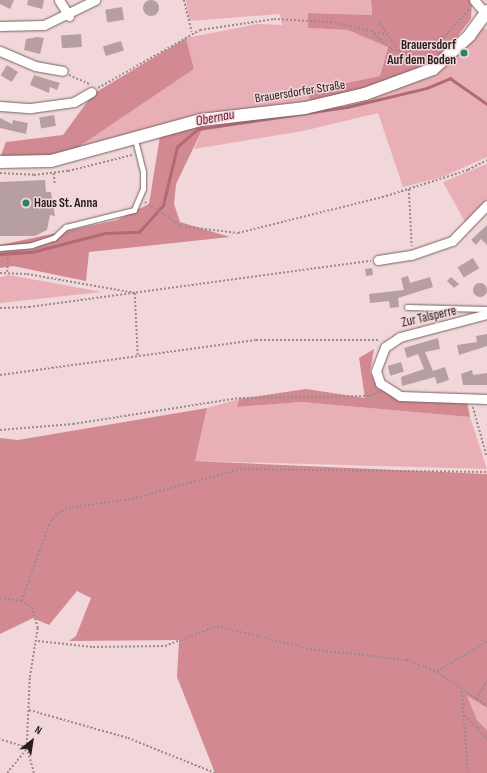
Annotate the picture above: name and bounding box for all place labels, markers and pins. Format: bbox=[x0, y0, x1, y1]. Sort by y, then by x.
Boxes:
place label: Brauersdorf Auf dem Boden bbox=[387, 38, 456, 69]
marker: Brauersdorf Auf dem Boden bbox=[459, 48, 469, 58]
place label: Haus St. Anna bbox=[34, 195, 97, 211]
marker: Haus St. Anna bbox=[21, 198, 31, 208]

